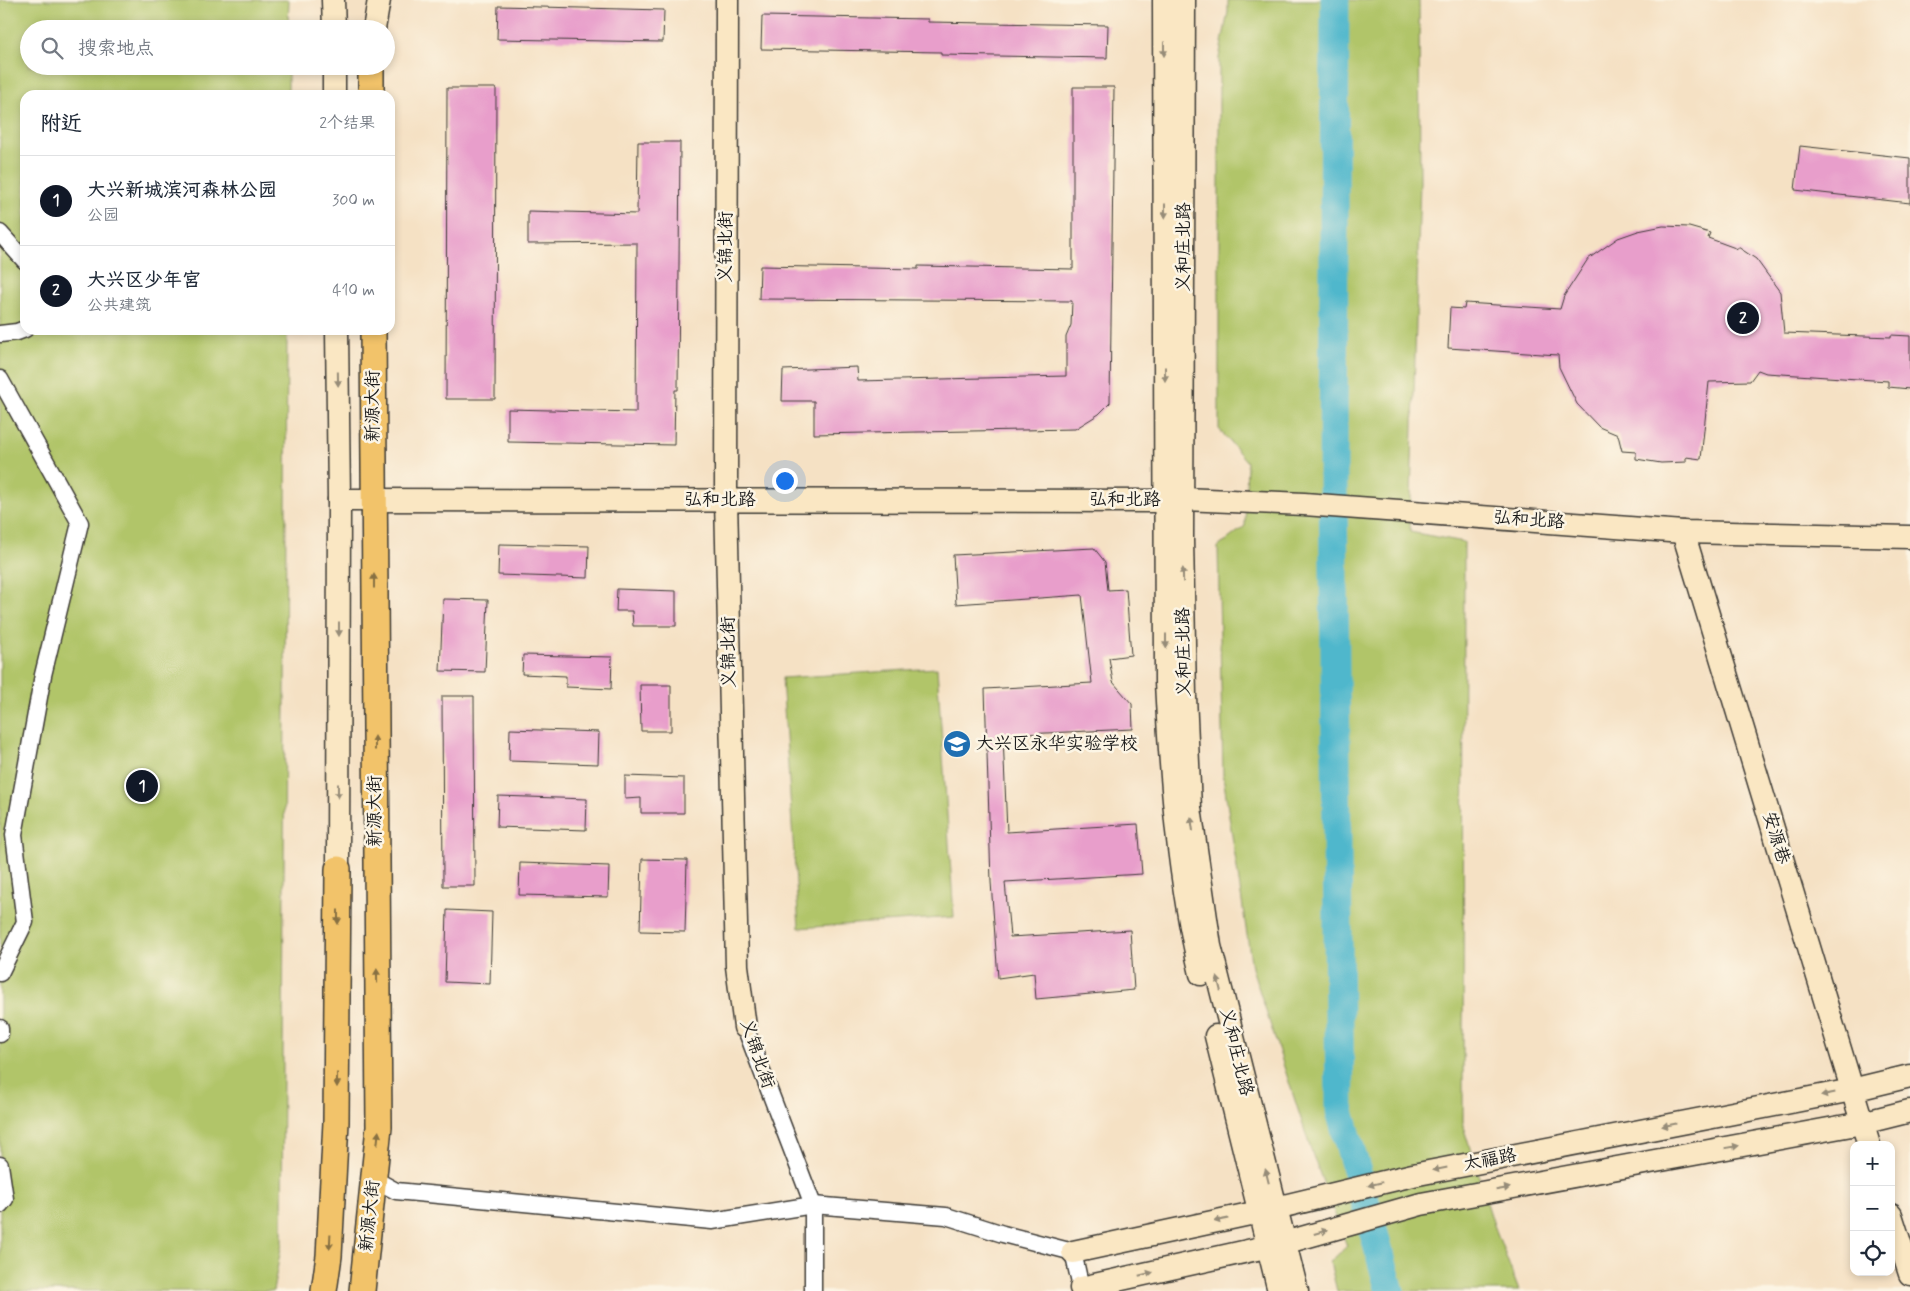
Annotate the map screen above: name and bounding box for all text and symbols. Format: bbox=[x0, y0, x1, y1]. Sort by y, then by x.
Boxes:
search box bbox=[20, 20, 395, 75]
icon: search bbox=[38, 34, 66, 62]
text: 搜索地点 bbox=[78, 36, 154, 61]
one-way arrow bbox=[1161, 41, 1169, 57]
text: 附近 bbox=[40, 110, 82, 138]
text: 2个结果 bbox=[319, 113, 375, 134]
text: 大兴新城滨河森林公园 bbox=[87, 178, 277, 203]
text: 1 bbox=[52, 190, 60, 211]
text: 300 m bbox=[332, 190, 375, 211]
street label: 义和庄北路 bbox=[1172, 202, 1196, 292]
one-way arrow bbox=[1161, 203, 1169, 219]
text: 公园 bbox=[87, 205, 119, 226]
street label: 义锦北街 bbox=[714, 211, 738, 283]
text: 大兴区少年宫 bbox=[87, 268, 201, 293]
text: 2 bbox=[52, 280, 60, 301]
text: 410 m bbox=[332, 280, 375, 301]
text: 公共建筑 bbox=[87, 295, 151, 316]
pin: 2 bbox=[1727, 299, 1759, 337]
one-way arrow bbox=[1161, 366, 1169, 382]
street label: 新源大街 bbox=[361, 370, 385, 442]
one-way arrow bbox=[334, 371, 342, 387]
your location bbox=[772, 468, 798, 494]
street label: 弘和北路 bbox=[684, 488, 756, 512]
street label: 弘和北路 bbox=[1089, 488, 1161, 512]
street label: 弘和北路 bbox=[1492, 506, 1566, 534]
one-way arrow bbox=[1179, 566, 1187, 582]
one-way arrow bbox=[370, 572, 378, 588]
street label: 义和庄北路 bbox=[1171, 607, 1197, 697]
street label: 义锦北街 bbox=[716, 616, 742, 688]
one-way arrow bbox=[335, 621, 343, 637]
one-way arrow bbox=[1162, 633, 1170, 649]
school or university icon: 大兴区永华实验学校 bbox=[942, 729, 972, 759]
place label: 大兴区永华实验学校 bbox=[976, 732, 1138, 756]
one-way arrow bbox=[371, 735, 379, 751]
pin: 1 bbox=[126, 767, 158, 805]
street label: 新源大街 bbox=[363, 775, 387, 847]
one-way arrow bbox=[334, 783, 342, 799]
street label: 安源巷 bbox=[1757, 809, 1795, 867]
one-way arrow bbox=[1188, 816, 1196, 832]
one-way arrow bbox=[334, 910, 342, 926]
one-way arrow bbox=[373, 967, 381, 983]
one-way arrow bbox=[1215, 977, 1223, 992]
street label: 义和庄北路 bbox=[1213, 1005, 1259, 1099]
street label: 义锦北街 bbox=[734, 1016, 780, 1092]
one-way arrow bbox=[333, 1072, 341, 1088]
one-way arrow bbox=[1821, 1090, 1836, 1098]
one-way arrow bbox=[1661, 1121, 1676, 1129]
one-way arrow bbox=[374, 1130, 382, 1146]
map controls bbox=[1850, 1141, 1895, 1276]
button: + bbox=[1850, 1141, 1895, 1186]
street label: 太福路 bbox=[1461, 1143, 1519, 1177]
one-way arrow bbox=[1724, 1143, 1740, 1151]
one-way arrow bbox=[1432, 1166, 1448, 1174]
one-way arrow bbox=[1263, 1169, 1271, 1184]
street label: 新源大街 bbox=[354, 1179, 386, 1253]
one-way arrow bbox=[1368, 1181, 1383, 1189]
one-way arrow bbox=[1496, 1185, 1512, 1193]
button: − bbox=[1850, 1186, 1895, 1231]
one-way arrow bbox=[1213, 1216, 1228, 1224]
one-way arrow bbox=[1314, 1227, 1329, 1235]
button: locate bbox=[1850, 1231, 1895, 1276]
one-way arrow bbox=[326, 1234, 334, 1250]
one-way arrow bbox=[1138, 1270, 1154, 1278]

